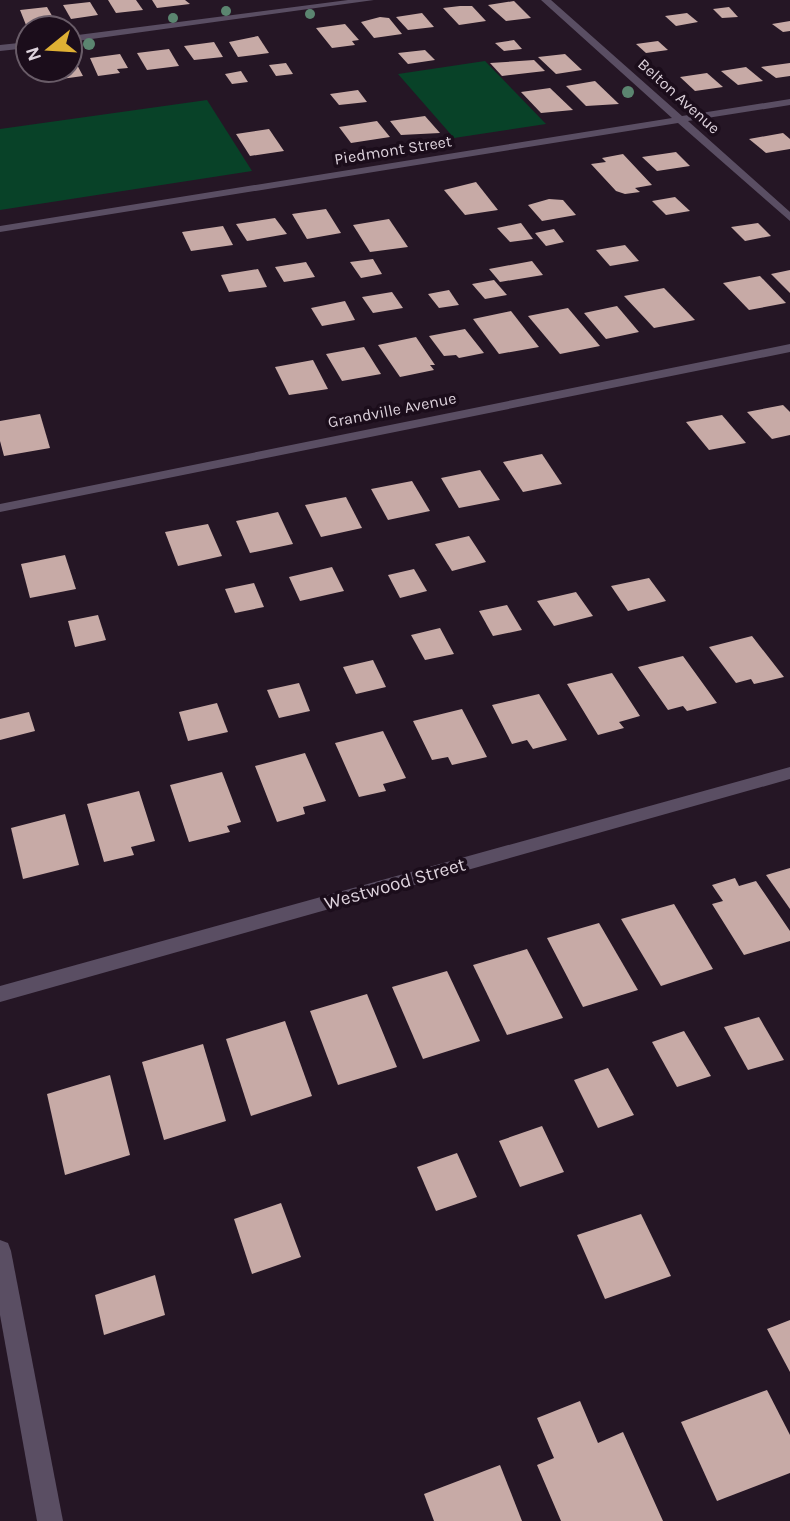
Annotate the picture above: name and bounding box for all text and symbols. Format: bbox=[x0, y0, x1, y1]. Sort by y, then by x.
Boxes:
north arrow bbox=[14, 14, 84, 84]
text: N bbox=[21, 44, 46, 64]
street label: Belton Avenue bbox=[634, 54, 724, 138]
street label: Piedmont Street bbox=[333, 131, 453, 169]
street label: Grandville Avenue bbox=[326, 388, 458, 432]
street label: Westwood Street bbox=[322, 853, 468, 915]

